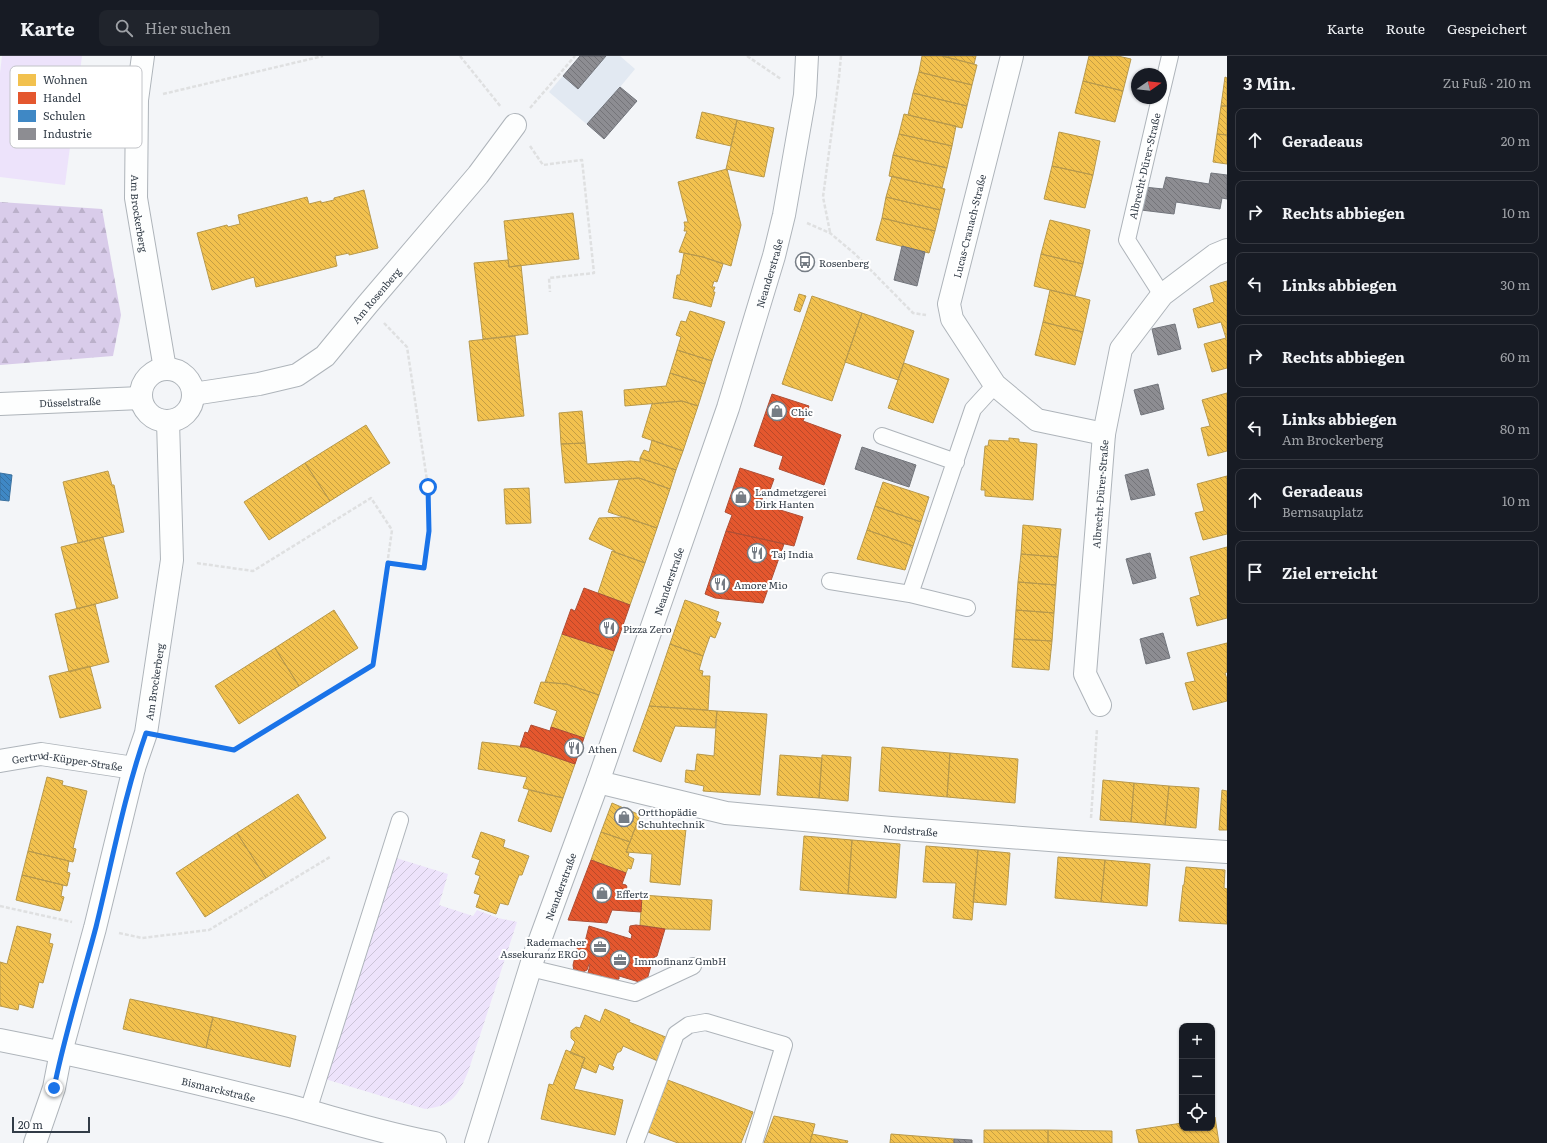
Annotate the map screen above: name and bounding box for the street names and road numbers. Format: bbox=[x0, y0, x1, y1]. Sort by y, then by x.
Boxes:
street label: Albrecht-Dürer-Straße bbox=[1124, 111, 1164, 221]
street label: Lucas-Cranach-Straße bbox=[949, 173, 989, 279]
street label: Am Brockerberg bbox=[128, 174, 153, 253]
street label: Neanderstraße bbox=[751, 237, 785, 309]
street label: Am Rosenberg bbox=[348, 263, 404, 326]
street label: Düsselstraße bbox=[39, 392, 101, 410]
street label: Albrecht-Dürer-Straße bbox=[1087, 439, 1111, 549]
street label: Neanderstraße bbox=[649, 545, 687, 617]
street label: Am Brockerberg bbox=[140, 642, 167, 721]
street label: Gertrud-Küpper-Straße bbox=[10, 746, 124, 774]
street label: Nordstraße bbox=[883, 820, 938, 839]
street label: Neanderstraße bbox=[540, 850, 579, 922]
street label: Bismarckstraße bbox=[180, 1072, 257, 1105]

